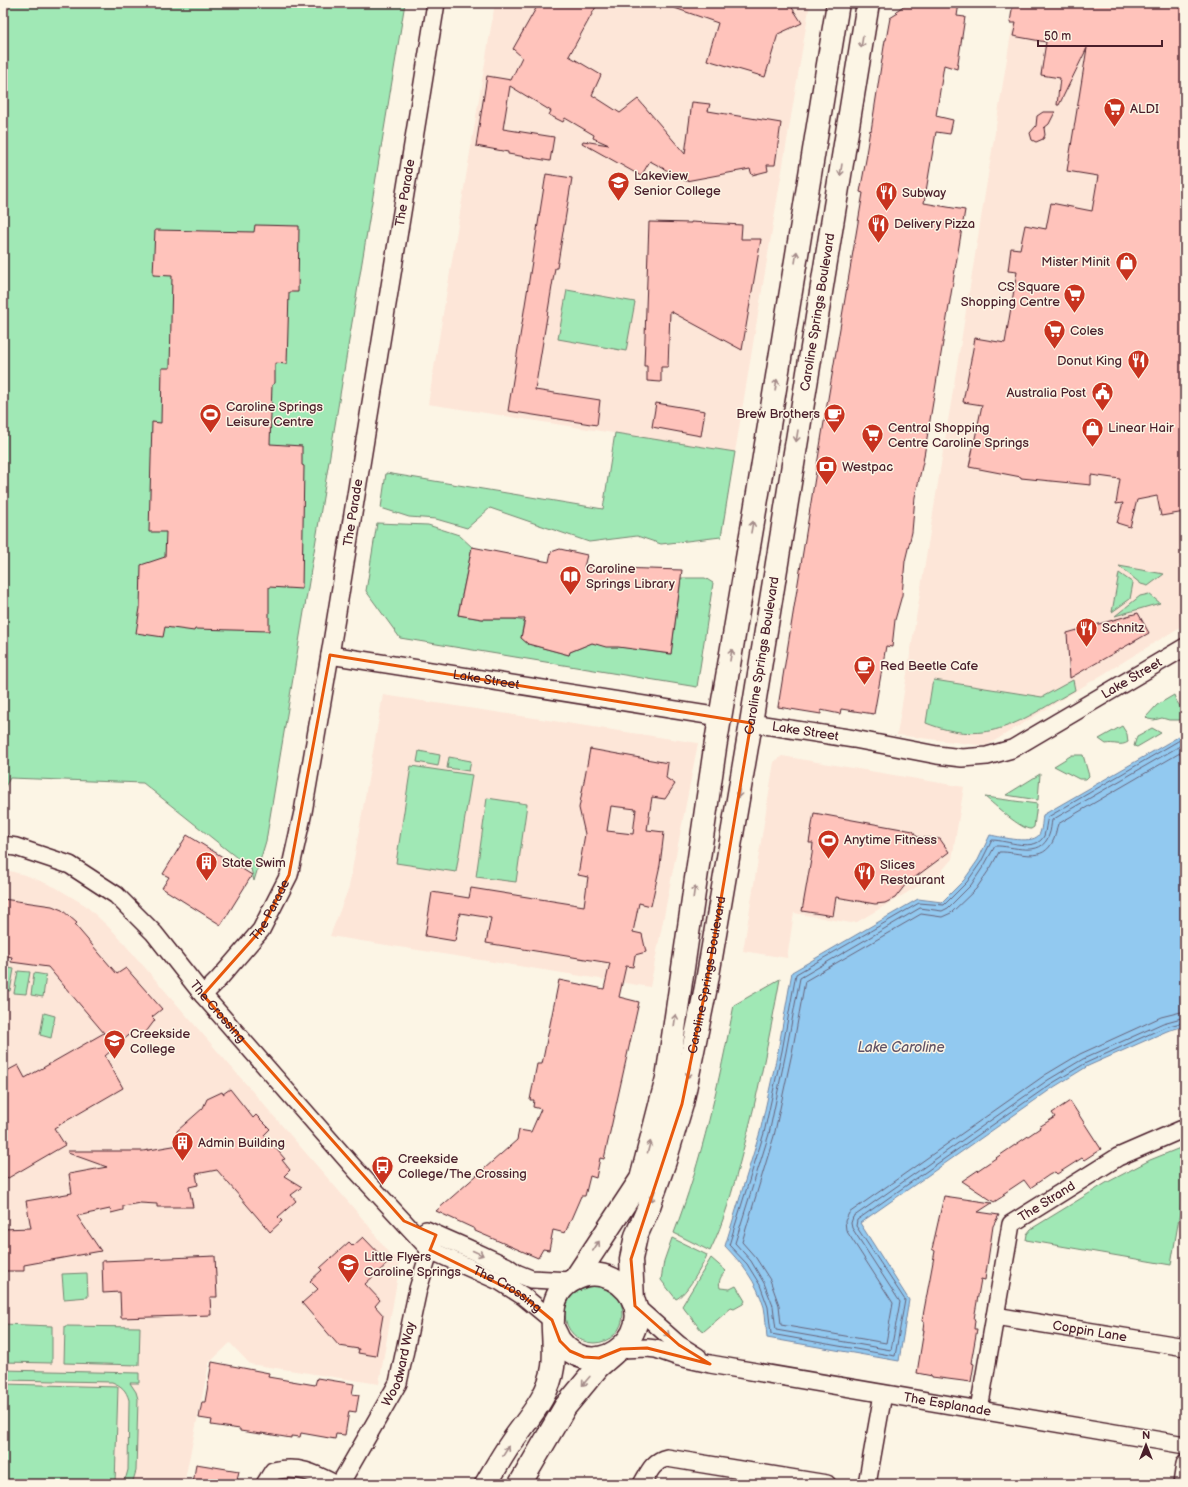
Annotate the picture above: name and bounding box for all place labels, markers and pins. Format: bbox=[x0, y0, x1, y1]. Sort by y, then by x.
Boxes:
supermarket icon: ALDI bbox=[1102, 96, 1128, 129]
place label: ALDI bbox=[1130, 101, 1159, 117]
place label: Lakeview Senior College bbox=[634, 168, 721, 199]
school or university icon: Lakeview Senior College bbox=[606, 170, 632, 203]
restaurant icon: Subway bbox=[874, 180, 900, 213]
place label: Subway bbox=[902, 185, 946, 201]
restaurant icon: Delivery Pizza bbox=[865, 211, 891, 244]
place label: Delivery Pizza bbox=[894, 216, 975, 232]
shop icon: Mister Minit bbox=[1113, 249, 1139, 282]
place label: Mister Minit bbox=[1041, 254, 1110, 270]
place label: CS Square Shopping Centre bbox=[961, 279, 1060, 310]
supermarket icon: CS Square Shopping Centre bbox=[1062, 281, 1088, 314]
supermarket icon: Coles bbox=[1042, 318, 1068, 351]
place label: Coles bbox=[1070, 323, 1104, 339]
restaurant icon: Donut King bbox=[1125, 348, 1151, 381]
place label: Donut King bbox=[1057, 353, 1122, 369]
public building icon: Australia Post bbox=[1089, 380, 1115, 413]
place label: Australia Post bbox=[1006, 385, 1086, 401]
place label: Caroline Springs Leisure Centre bbox=[226, 399, 324, 430]
sports icon: Caroline Springs Leisure Centre bbox=[198, 401, 224, 434]
cafe icon: Brew Brothers bbox=[822, 401, 848, 434]
place label: Brew Brothers bbox=[736, 406, 821, 422]
shop icon: Linear Hair bbox=[1080, 415, 1106, 448]
place label: Central Shopping Centre Caroline Springs bbox=[888, 420, 1030, 451]
place label: Linear Hair bbox=[1108, 420, 1174, 436]
supermarket icon: Central Shopping Centre Caroline Springs bbox=[859, 422, 885, 455]
bank icon: Westpac bbox=[813, 454, 839, 487]
place label: Westpac bbox=[842, 459, 893, 475]
place label: Caroline Springs Library bbox=[586, 561, 675, 592]
library icon: Caroline Springs Library bbox=[557, 563, 583, 596]
restaurant icon: Schnitz bbox=[1074, 615, 1100, 648]
place label: Schnitz bbox=[1102, 620, 1145, 636]
cafe icon: Red Beetle Cafe bbox=[851, 653, 877, 686]
place label: Red Beetle Cafe bbox=[880, 658, 978, 674]
sports icon: Anytime Fitness bbox=[816, 827, 842, 860]
place label: Anytime Fitness bbox=[844, 832, 937, 848]
building icon: State Swim bbox=[193, 850, 219, 883]
place label: State Swim bbox=[222, 855, 286, 871]
place label: Slices Restaurant bbox=[880, 857, 945, 888]
restaurant icon: Slices Restaurant bbox=[852, 859, 878, 892]
place label: Creekside College bbox=[130, 1026, 190, 1057]
school or university icon: Creekside College bbox=[101, 1028, 127, 1061]
building icon: Admin Building bbox=[170, 1130, 196, 1163]
place label: Admin Building bbox=[198, 1135, 285, 1151]
place label: Creekside College/The Crossing bbox=[398, 1151, 527, 1182]
bus stop icon: Creekside College/The Crossing bbox=[370, 1153, 396, 1186]
place label: Little Flyers Caroline Springs bbox=[364, 1249, 462, 1280]
school or university icon: Little Flyers Caroline Springs bbox=[335, 1251, 361, 1284]

